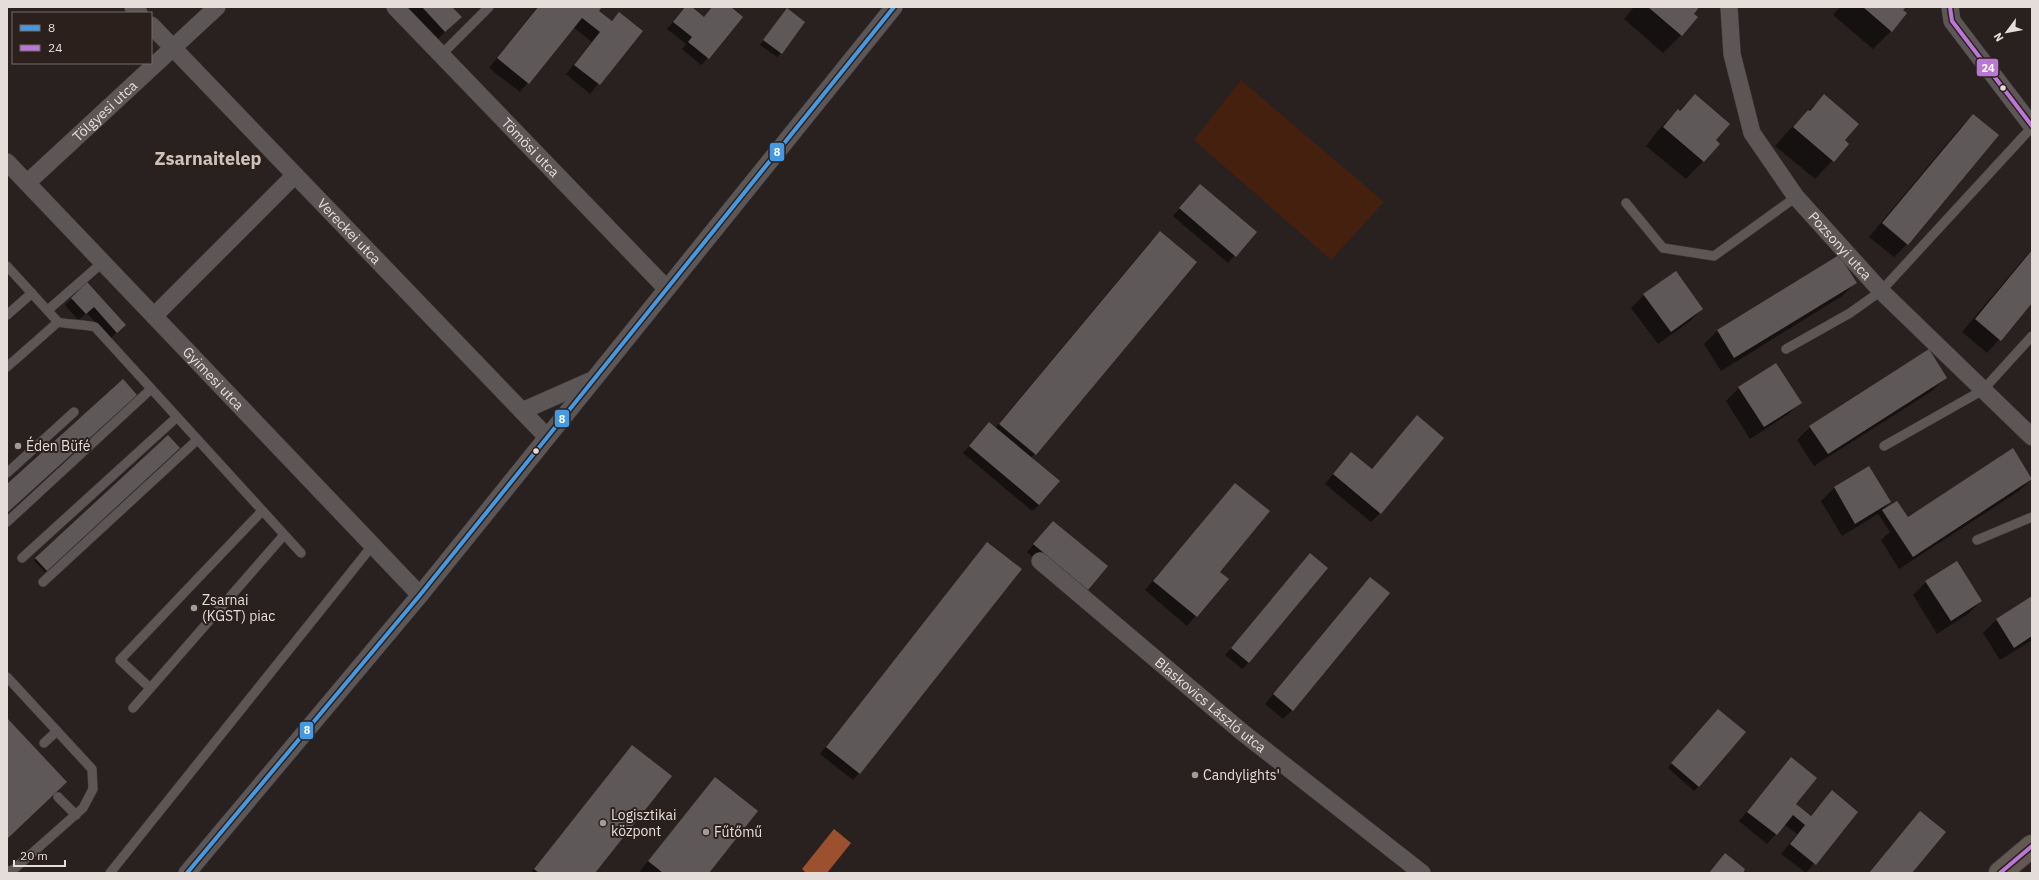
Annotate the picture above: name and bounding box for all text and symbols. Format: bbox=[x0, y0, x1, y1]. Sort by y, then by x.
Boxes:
legend bbox=[12, 12, 152, 64]
north arrow bbox=[1987, 12, 2027, 52]
text: 8 bbox=[48, 20, 55, 35]
text: N bbox=[1990, 30, 2007, 44]
text: 24 bbox=[48, 40, 62, 55]
line badge: 24 bbox=[1976, 58, 1999, 77]
text: 24 bbox=[1981, 61, 1995, 75]
street label: Tölgyesi utca bbox=[69, 76, 141, 145]
unlabelled marker bbox=[1998, 83, 2008, 93]
street label: Tömösi utca bbox=[498, 114, 564, 181]
line badge: 8 bbox=[769, 142, 785, 162]
text: 8 bbox=[774, 145, 781, 159]
district label: Zsarnaitelep bbox=[154, 147, 262, 170]
street label: Vereckei utca bbox=[313, 194, 385, 268]
street label: Pozsonyi utca bbox=[1805, 208, 1876, 284]
street label: Gyimesi utca bbox=[179, 343, 248, 414]
line badge: 8 bbox=[554, 409, 570, 428]
text: 8 bbox=[559, 412, 566, 426]
place label: Éden Büfé bbox=[26, 436, 91, 455]
marker: Éden Büfé bbox=[13, 441, 23, 451]
unlabelled marker bbox=[531, 446, 541, 456]
place label: Zsarnai (KGST) piac bbox=[202, 591, 275, 625]
marker: Zsarnai (KGST) piac bbox=[189, 603, 199, 613]
street label: Blaskovics László utca bbox=[1151, 653, 1270, 757]
line badge: 8 bbox=[299, 721, 314, 740]
text: 8 bbox=[304, 723, 311, 737]
place label: Candylights' bbox=[1203, 766, 1280, 784]
marker: Candylights' bbox=[1190, 770, 1200, 780]
place label: Logisztikai központ bbox=[611, 806, 676, 840]
marker: Logisztikai központ bbox=[598, 818, 608, 828]
place label: Fűtőmű bbox=[714, 823, 762, 841]
marker: Fűtőmű bbox=[701, 827, 711, 837]
scale bar bbox=[14, 842, 65, 868]
text: 20 m bbox=[20, 848, 48, 863]

